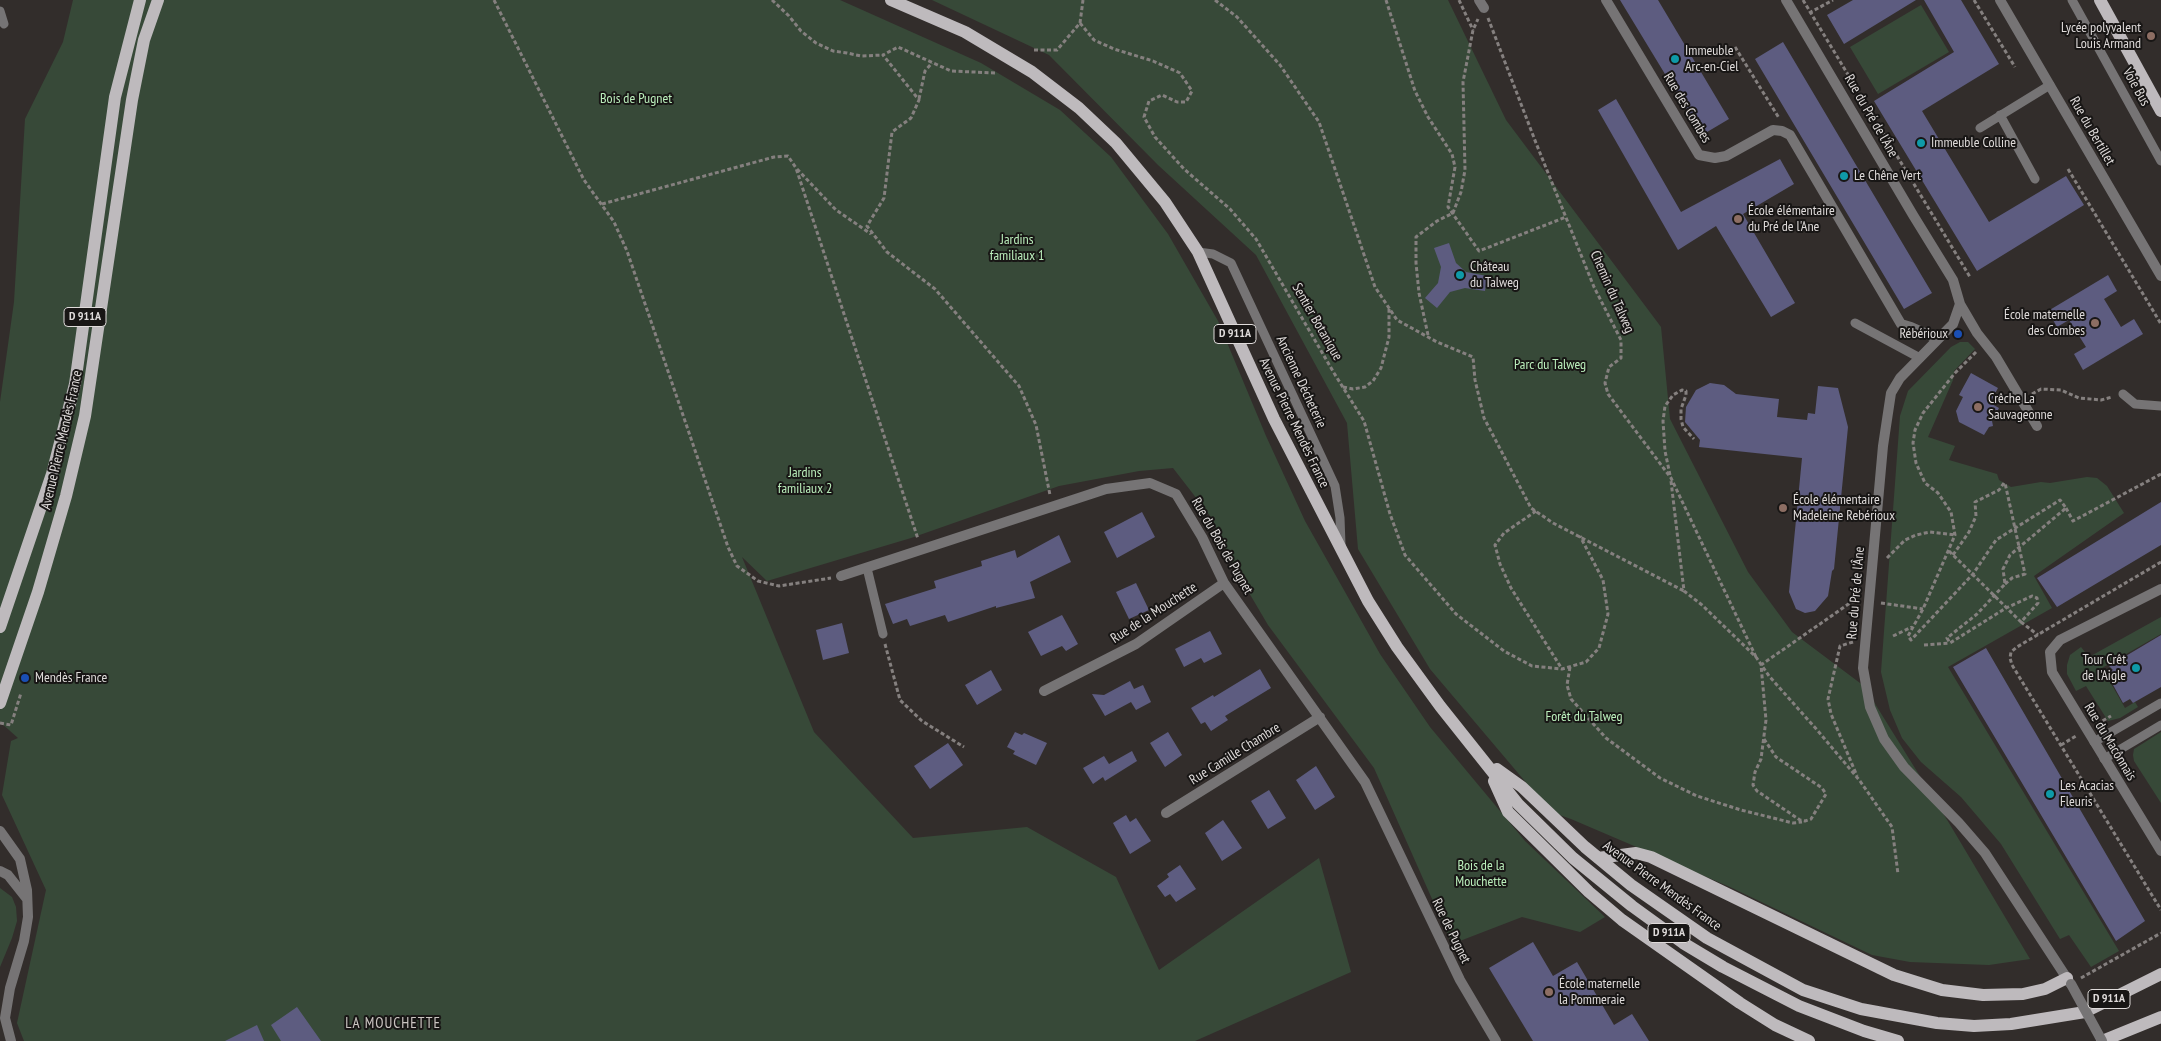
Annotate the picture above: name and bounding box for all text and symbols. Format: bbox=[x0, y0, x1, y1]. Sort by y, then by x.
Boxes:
place label: Lycée polyvalent Louis Armand bbox=[2061, 20, 2141, 52]
marker: Lycée polyvalent Louis Armand bbox=[2145, 30, 2157, 42]
place label: Immeuble Arc-en-Ciel bbox=[1685, 43, 1739, 75]
marker: Immeuble Arc-en-Ciel bbox=[1669, 53, 1681, 65]
street label: Voie Bus bbox=[2119, 65, 2153, 109]
street label: Rue des Combes bbox=[1659, 70, 1715, 146]
street label: Rue du Pré de l'Âne bbox=[1840, 72, 1902, 160]
park label: Bois de Pugnet bbox=[600, 91, 672, 107]
street label: Rue du Bertillet bbox=[2066, 94, 2118, 168]
place label: Immeuble Colline bbox=[1931, 135, 2016, 151]
marker: Immeuble Colline bbox=[1915, 137, 1927, 149]
place label: Le Chêne Vert bbox=[1854, 168, 1921, 184]
marker: Le Chêne Vert bbox=[1838, 170, 1850, 182]
place label: École élémentaire du Pré de l'Ane bbox=[1748, 203, 1835, 236]
marker: École élémentaire du Pré de l'Ane bbox=[1732, 213, 1744, 225]
park label: Jardins familiaux 1 bbox=[990, 232, 1044, 264]
street label: Chemin du Talweg bbox=[1586, 248, 1638, 336]
place label: Château du Talweg bbox=[1470, 259, 1519, 292]
marker: Château du Talweg bbox=[1454, 269, 1466, 281]
street label: Sentier Botanique bbox=[1288, 280, 1346, 364]
place label: École maternelle des Combes bbox=[2004, 307, 2085, 340]
road number: D 911A bbox=[64, 308, 106, 326]
marker: École maternelle des Combes bbox=[2089, 317, 2101, 329]
road number: D 911A bbox=[1214, 324, 1256, 344]
place label: Rébérioux bbox=[1899, 326, 1948, 342]
marker: Rébérioux bbox=[1952, 328, 1964, 340]
street label: Ancienne Décheterie bbox=[1272, 333, 1330, 431]
street label: Avenue Pierre Mendès France bbox=[1255, 355, 1333, 491]
park label: Parc du Talweg bbox=[1514, 357, 1586, 373]
street label: Avenue Pierre Mendès France bbox=[38, 369, 86, 511]
place label: Crêche La Sauvageonne bbox=[1988, 391, 2053, 424]
marker: Crêche La Sauvageonne bbox=[1972, 401, 1984, 413]
park label: Jardins familiaux 2 bbox=[778, 465, 832, 498]
place label: École élémentaire Madeleine Rebérioux bbox=[1793, 492, 1895, 524]
street label: Rue du Bois de Pugnet bbox=[1188, 495, 1256, 597]
marker: École élémentaire Madeleine Rebérioux bbox=[1777, 502, 1789, 514]
street label: Rue du Pré de l'Âne bbox=[1844, 546, 1868, 640]
street label: Rue de la Mouchette bbox=[1108, 579, 1200, 647]
place label: Tour Crêt de l'Aigle bbox=[2082, 652, 2126, 684]
marker: Tour Crêt de l'Aigle bbox=[2130, 662, 2142, 674]
place label: Mendès France bbox=[35, 670, 107, 686]
marker: Mendès France bbox=[19, 672, 31, 684]
street label: Rue du Macônnais bbox=[2080, 700, 2140, 784]
park label: Forêt du Talweg bbox=[1545, 709, 1623, 725]
street label: Rue Camille Chambre bbox=[1187, 719, 1283, 789]
place label: Les Acacias Fleuris bbox=[2060, 778, 2114, 810]
marker: Les Acacias Fleuris bbox=[2044, 788, 2056, 800]
street label: Avenue Pierre Mendès France bbox=[1600, 837, 1724, 935]
park label: Bois de la Mouchette bbox=[1455, 858, 1507, 890]
street label: Rue de Pugnet bbox=[1428, 896, 1474, 966]
road number: D 911A bbox=[1648, 924, 1690, 942]
place label: École maternelle la Pommeraie bbox=[1559, 976, 1640, 1009]
marker: École maternelle la Pommeraie bbox=[1543, 986, 1555, 998]
road number: D 911A bbox=[2088, 990, 2130, 1009]
district label: LA MOUCHETTE bbox=[344, 1015, 442, 1033]

